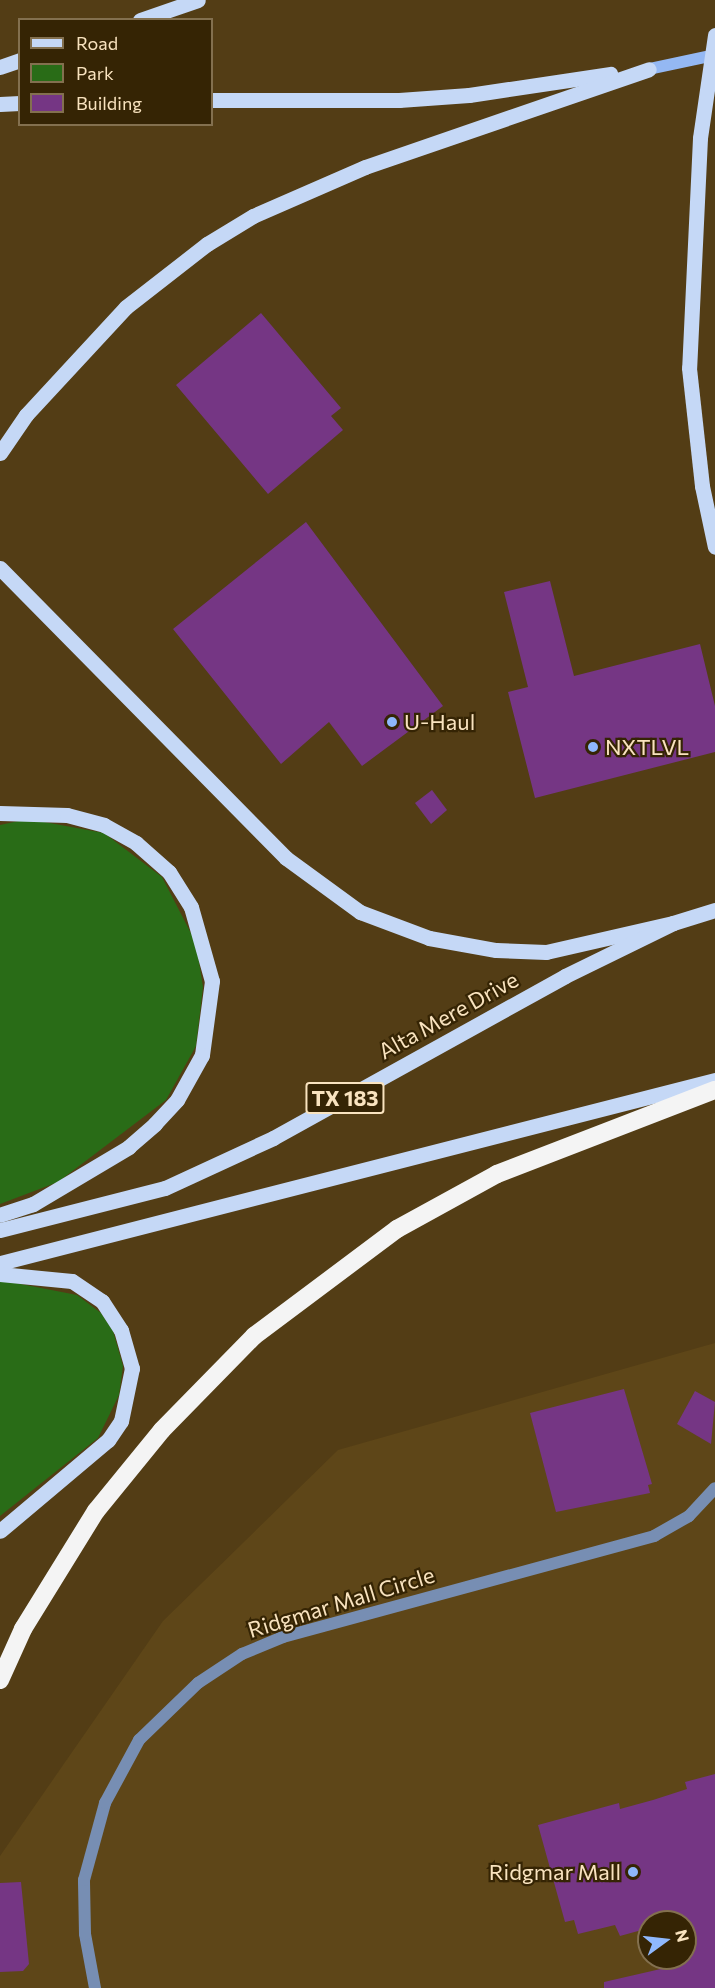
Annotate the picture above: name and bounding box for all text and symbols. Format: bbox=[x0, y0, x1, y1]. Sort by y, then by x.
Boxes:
legend bbox=[18, 18, 213, 126]
text: Road bbox=[76, 32, 118, 54]
text: Park bbox=[76, 62, 114, 84]
text: Building bbox=[76, 92, 142, 114]
place label: U-Haul bbox=[404, 709, 475, 735]
marker: U-Haul bbox=[385, 715, 399, 729]
place label: NXTLVL bbox=[605, 734, 689, 760]
marker: NXTLVL bbox=[586, 740, 600, 754]
street label: Alta Mere Drive bbox=[374, 966, 522, 1064]
road number: TX 183 bbox=[304, 1080, 386, 1116]
street label: Ridgmar Mall Circle bbox=[245, 1561, 437, 1643]
place label: Ridgmar Mall bbox=[489, 1859, 621, 1885]
marker: Ridgmar Mall bbox=[626, 1865, 640, 1879]
north arrow bbox=[637, 1910, 697, 1970]
text: N bbox=[672, 1927, 694, 1944]

